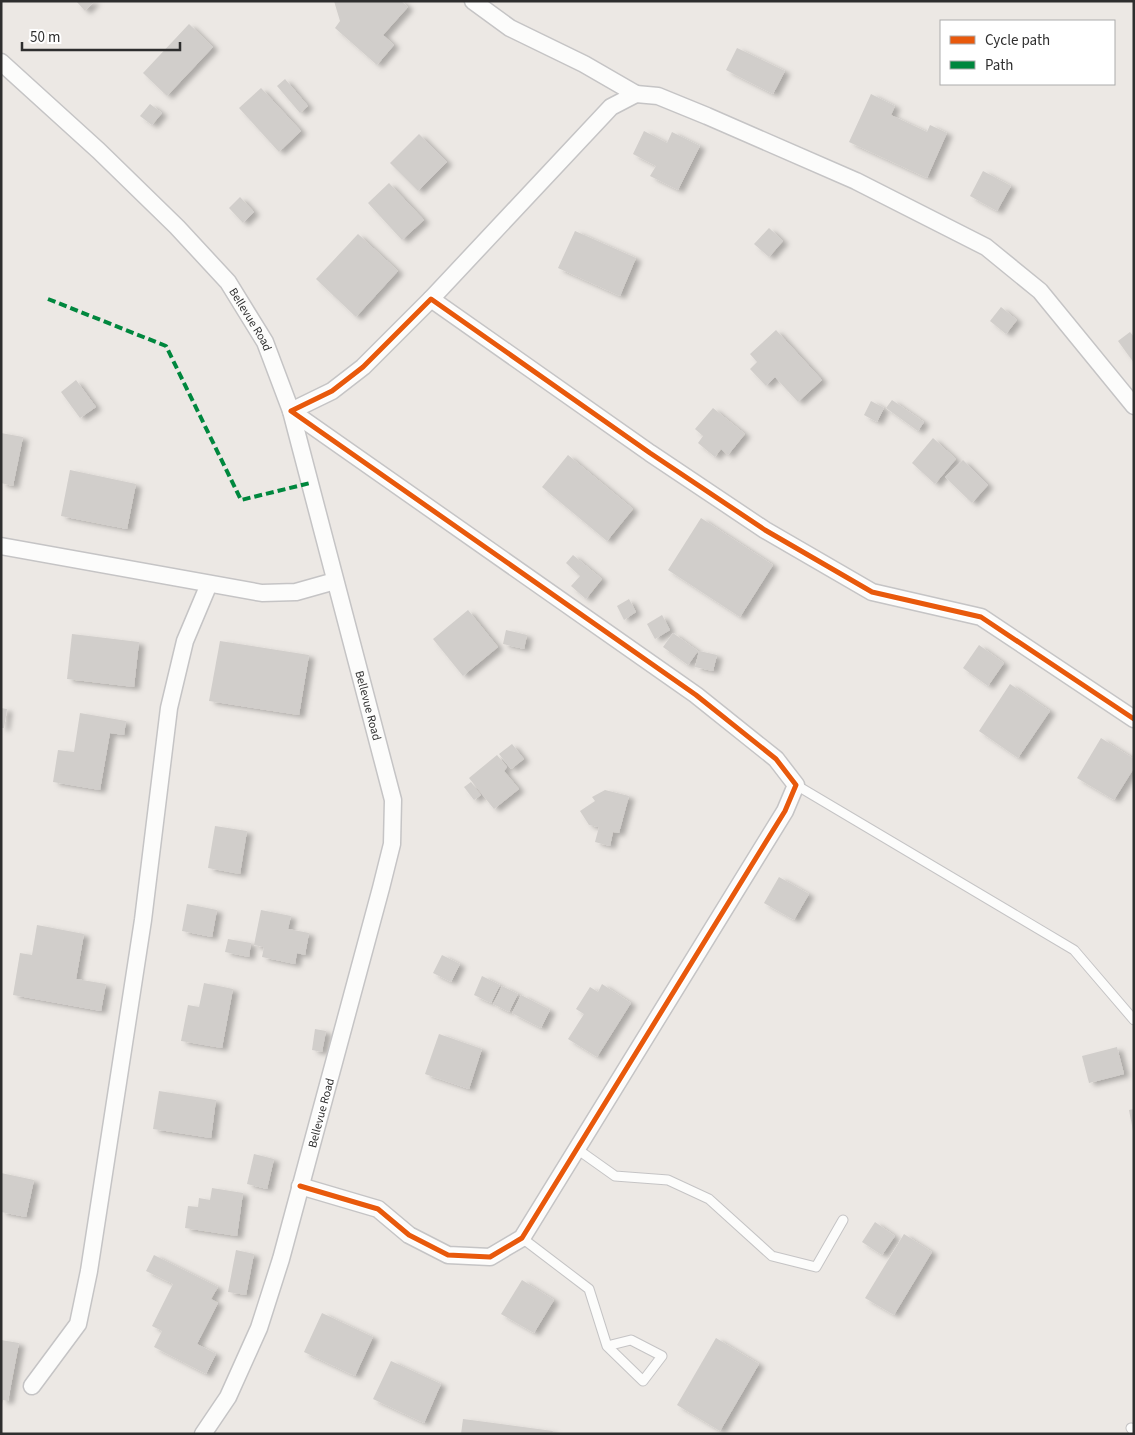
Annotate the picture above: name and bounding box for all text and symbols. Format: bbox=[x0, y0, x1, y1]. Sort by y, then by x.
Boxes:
scale bar bbox=[22, 20, 180, 52]
legend bbox=[940, 20, 1115, 85]
text: 50 m bbox=[30, 27, 60, 48]
text: Cycle path bbox=[985, 30, 1050, 51]
text: Path bbox=[985, 55, 1013, 76]
street label: Bellevue Road bbox=[225, 285, 276, 354]
street label: Bellevue Road bbox=[350, 669, 385, 742]
street label: Bellevue Road bbox=[304, 1076, 339, 1150]

